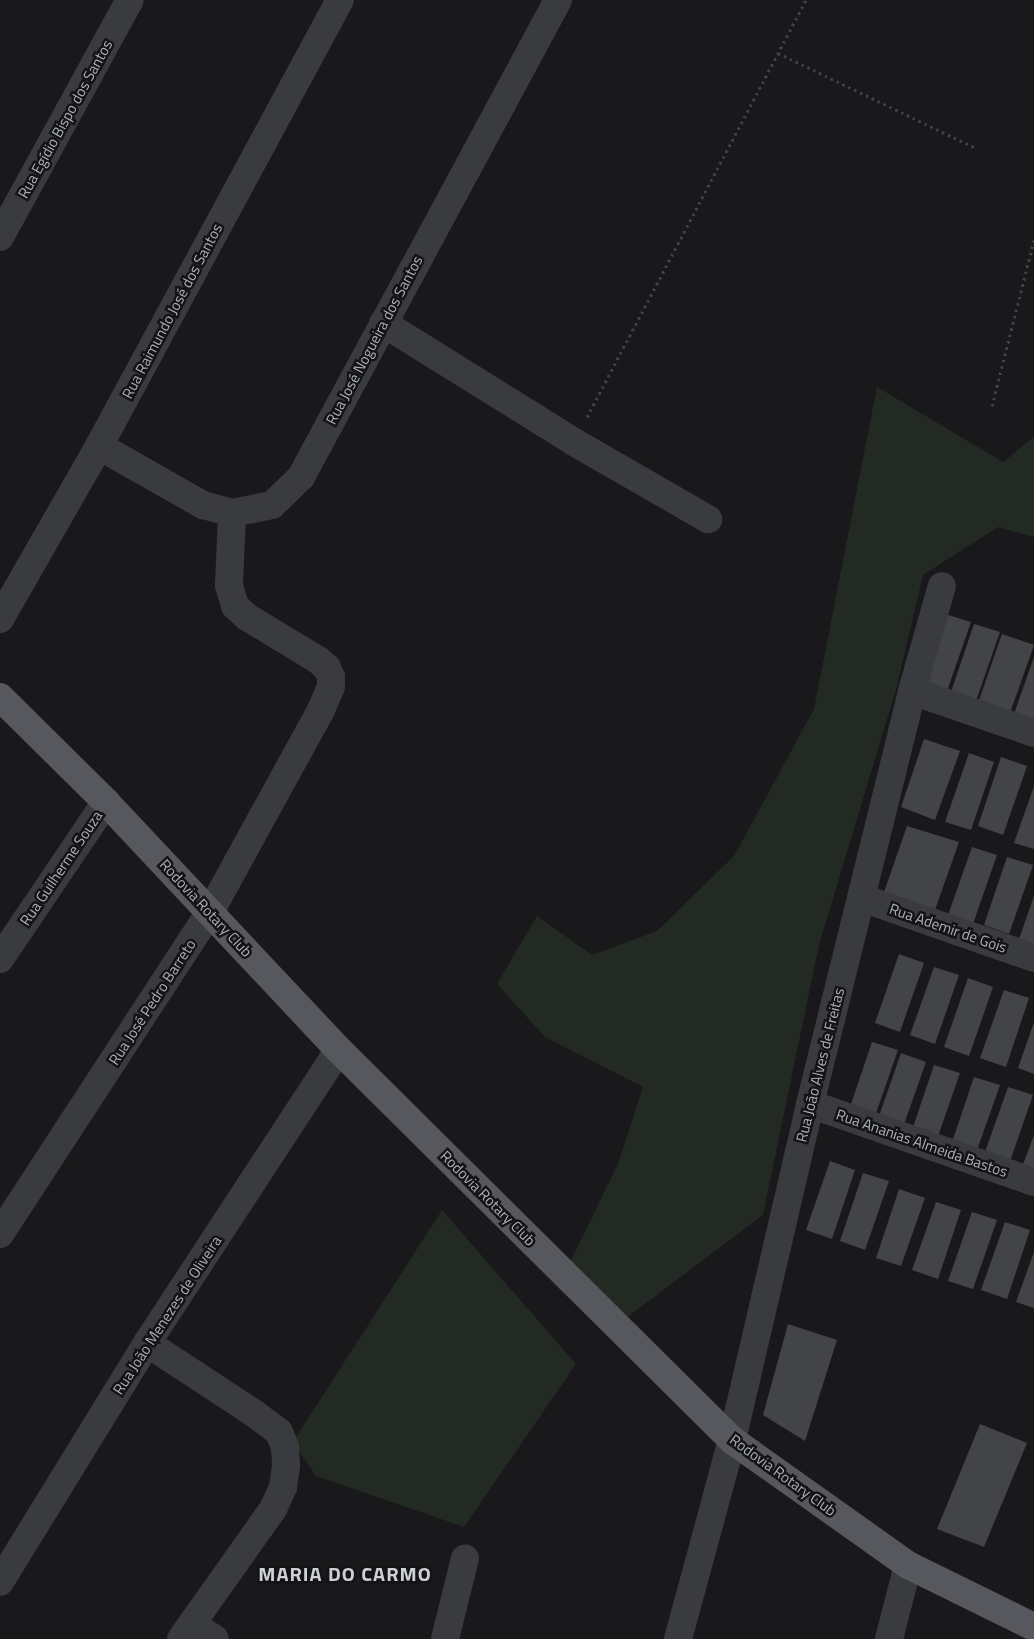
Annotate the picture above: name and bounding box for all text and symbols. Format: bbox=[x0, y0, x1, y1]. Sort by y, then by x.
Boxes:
street label: Rua Egídio Bispo dos Santos bbox=[14, 37, 116, 201]
street label: Rua Raimundo José dos Santos bbox=[118, 220, 226, 402]
street label: Rua José Nogueira dos Santos bbox=[322, 253, 426, 427]
street label: Rua Guilherme Souza bbox=[16, 807, 106, 929]
street label: Rodovia Rotary Club bbox=[156, 855, 256, 961]
street label: Rua Ademir de Gois bbox=[887, 899, 1009, 957]
street label: Rua José Pedro Barreto bbox=[105, 936, 199, 1068]
street label: Rua João Alves de Freitas bbox=[792, 986, 848, 1144]
street label: Rua Ananias Almeida Bastos bbox=[834, 1105, 1010, 1181]
street label: Rodovia Rotary Club bbox=[437, 1147, 539, 1249]
street label: Rua João Menezes de Oliveira bbox=[109, 1232, 225, 1398]
street label: Rodovia Rotary Club bbox=[726, 1430, 840, 1520]
district label: MARIA DO CARMO bbox=[257, 1561, 433, 1585]

